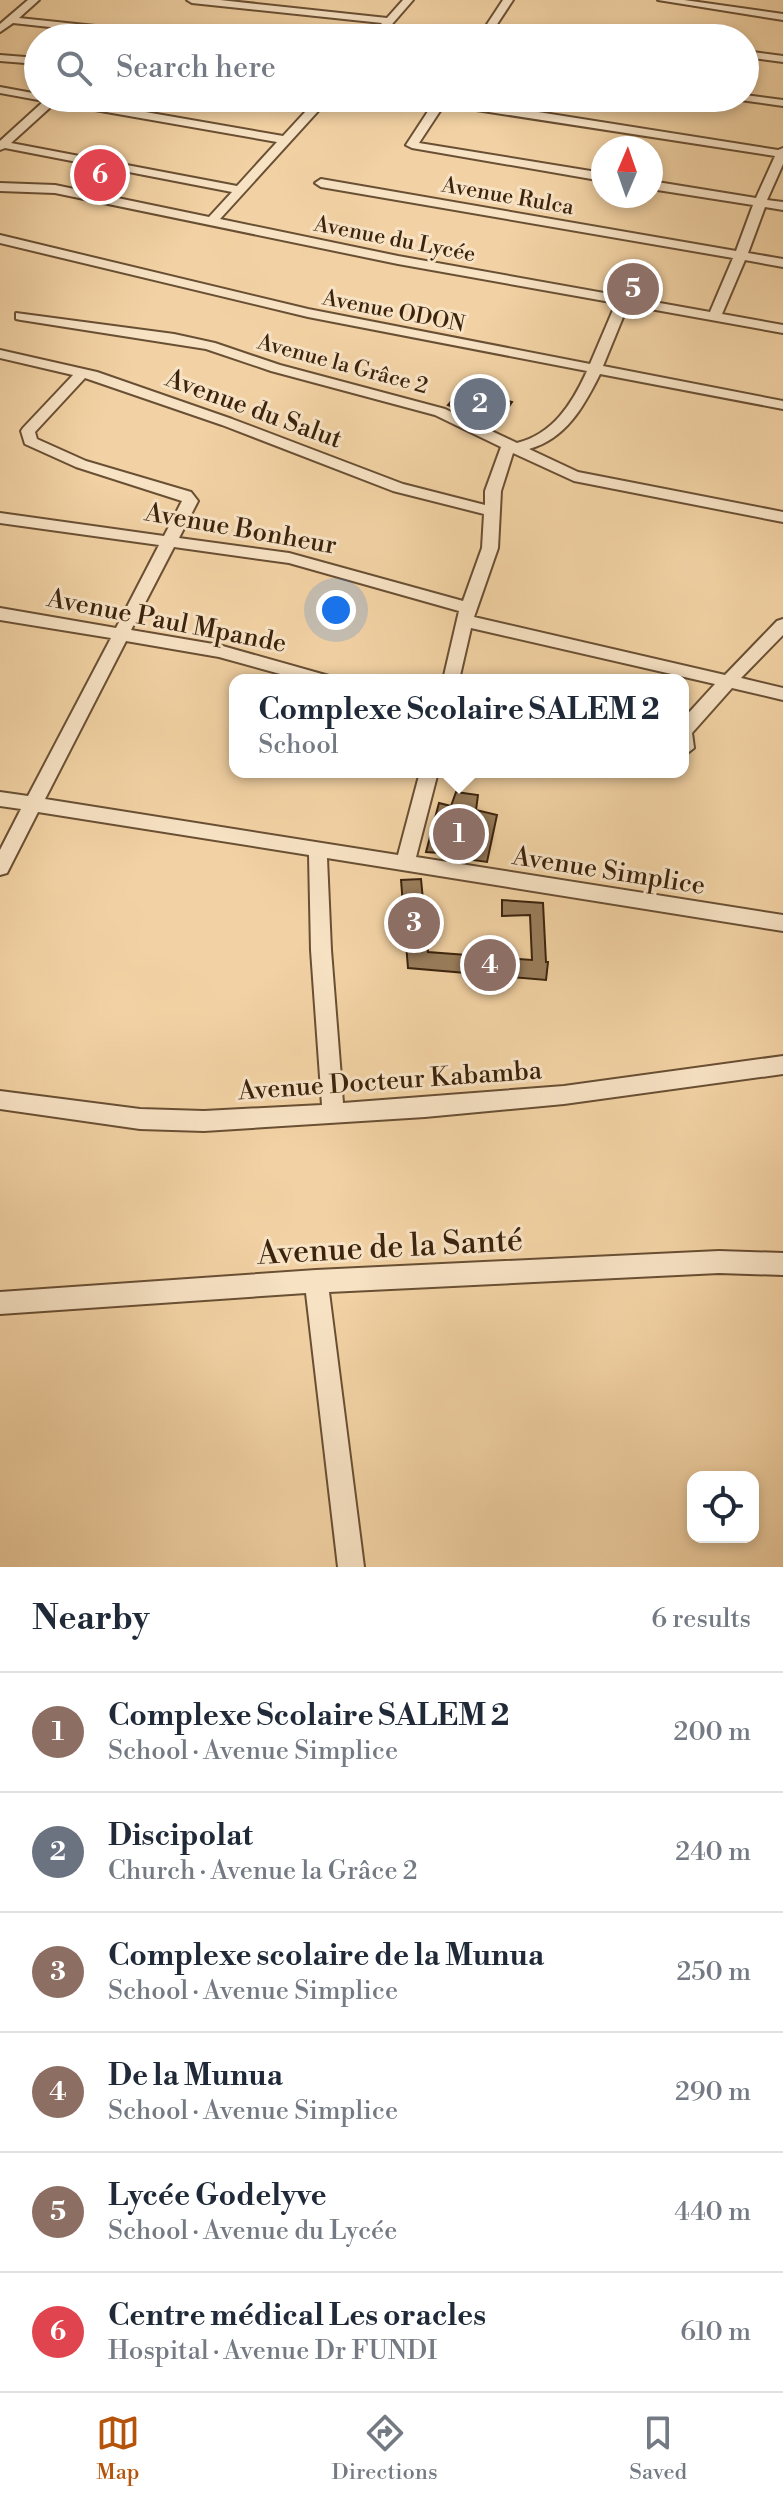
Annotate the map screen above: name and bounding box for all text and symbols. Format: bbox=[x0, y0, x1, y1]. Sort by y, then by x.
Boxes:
search box bbox=[24, 24, 759, 112]
icon: search bbox=[52, 46, 96, 90]
text: Search here bbox=[116, 49, 276, 87]
north arrow bbox=[591, 136, 663, 208]
pin: 6 bbox=[74, 145, 126, 205]
street label: Avenue Rulca bbox=[439, 171, 577, 222]
street label: Avenue du Lycée bbox=[311, 210, 478, 268]
pin: 5 bbox=[607, 259, 659, 319]
street label: Avenue ODON bbox=[319, 284, 468, 339]
street label: Avenue la Grâce 2 bbox=[253, 328, 431, 400]
street label: Avenue du Salut bbox=[160, 362, 346, 456]
pin: 2 bbox=[454, 374, 506, 434]
street label: Avenue Bonheur bbox=[141, 496, 339, 562]
street label: Avenue Paul Mpande bbox=[43, 582, 289, 660]
your location bbox=[316, 590, 356, 630]
popup bbox=[229, 674, 689, 778]
text: Complexe Scolaire SALEM 2 bbox=[258, 691, 660, 729]
text: School bbox=[258, 729, 338, 761]
pin: 1 bbox=[433, 804, 485, 864]
street label: Avenue Simplice bbox=[509, 840, 708, 902]
pin: 3 bbox=[388, 893, 440, 953]
pin: 4 bbox=[464, 935, 516, 995]
street label: Avenue Docteur Kabamba bbox=[236, 1054, 544, 1108]
street label: Avenue de la Santé bbox=[255, 1220, 524, 1274]
map controls bbox=[687, 1471, 759, 1543]
button: locate bbox=[687, 1471, 759, 1543]
text: Nearby bbox=[32, 1598, 150, 1640]
text: 6 results bbox=[651, 1603, 751, 1635]
text: Complexe Scolaire SALEM 2 bbox=[108, 1697, 510, 1735]
text: 1 bbox=[52, 1716, 64, 1748]
text: 200 m bbox=[674, 1716, 751, 1748]
text: School · Avenue Simplice bbox=[108, 1735, 398, 1767]
text: Discipolat bbox=[108, 1817, 253, 1855]
text: 2 bbox=[50, 1836, 66, 1868]
text: 240 m bbox=[675, 1836, 751, 1868]
text: Church · Avenue la Grâce 2 bbox=[108, 1855, 418, 1887]
text: Complexe scolaire de la Munua bbox=[108, 1937, 544, 1975]
text: 3 bbox=[50, 1956, 66, 1988]
text: 250 m bbox=[676, 1956, 751, 1988]
text: School · Avenue Simplice bbox=[108, 1975, 398, 2007]
text: De la Munua bbox=[108, 2057, 283, 2095]
text: 4 bbox=[49, 2076, 67, 2108]
text: 290 m bbox=[675, 2076, 751, 2108]
text: School · Avenue Simplice bbox=[108, 2095, 398, 2127]
text: Lycée Godelyve bbox=[108, 2177, 327, 2215]
text: 5 bbox=[50, 2196, 66, 2228]
text: 440 m bbox=[674, 2196, 751, 2228]
text: School · Avenue du Lycée bbox=[108, 2215, 397, 2247]
text: Centre médical Les oracles bbox=[108, 2297, 486, 2335]
text: 6 bbox=[50, 2316, 66, 2348]
text: 610 m bbox=[680, 2316, 751, 2348]
text: Hospital · Avenue Dr FUNDI bbox=[108, 2335, 437, 2367]
tab: Map bbox=[96, 2411, 140, 2486]
tab: Directions bbox=[332, 2411, 438, 2486]
tab: Saved bbox=[629, 2411, 687, 2486]

